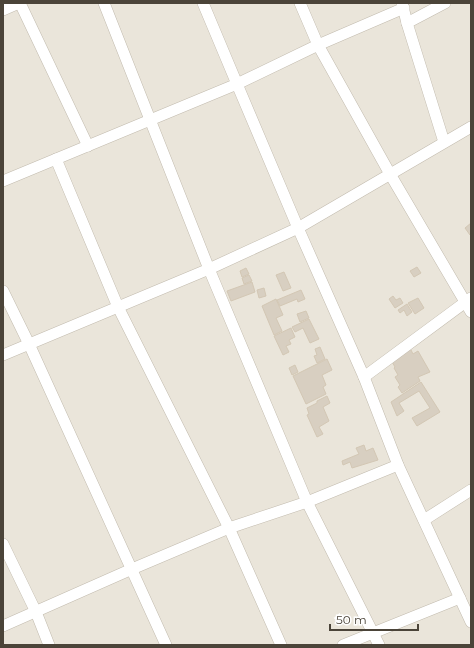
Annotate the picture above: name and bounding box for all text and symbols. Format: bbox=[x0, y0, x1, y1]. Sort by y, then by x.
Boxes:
scale bar bbox=[330, 606, 418, 632]
text: 50 m bbox=[336, 612, 367, 627]

